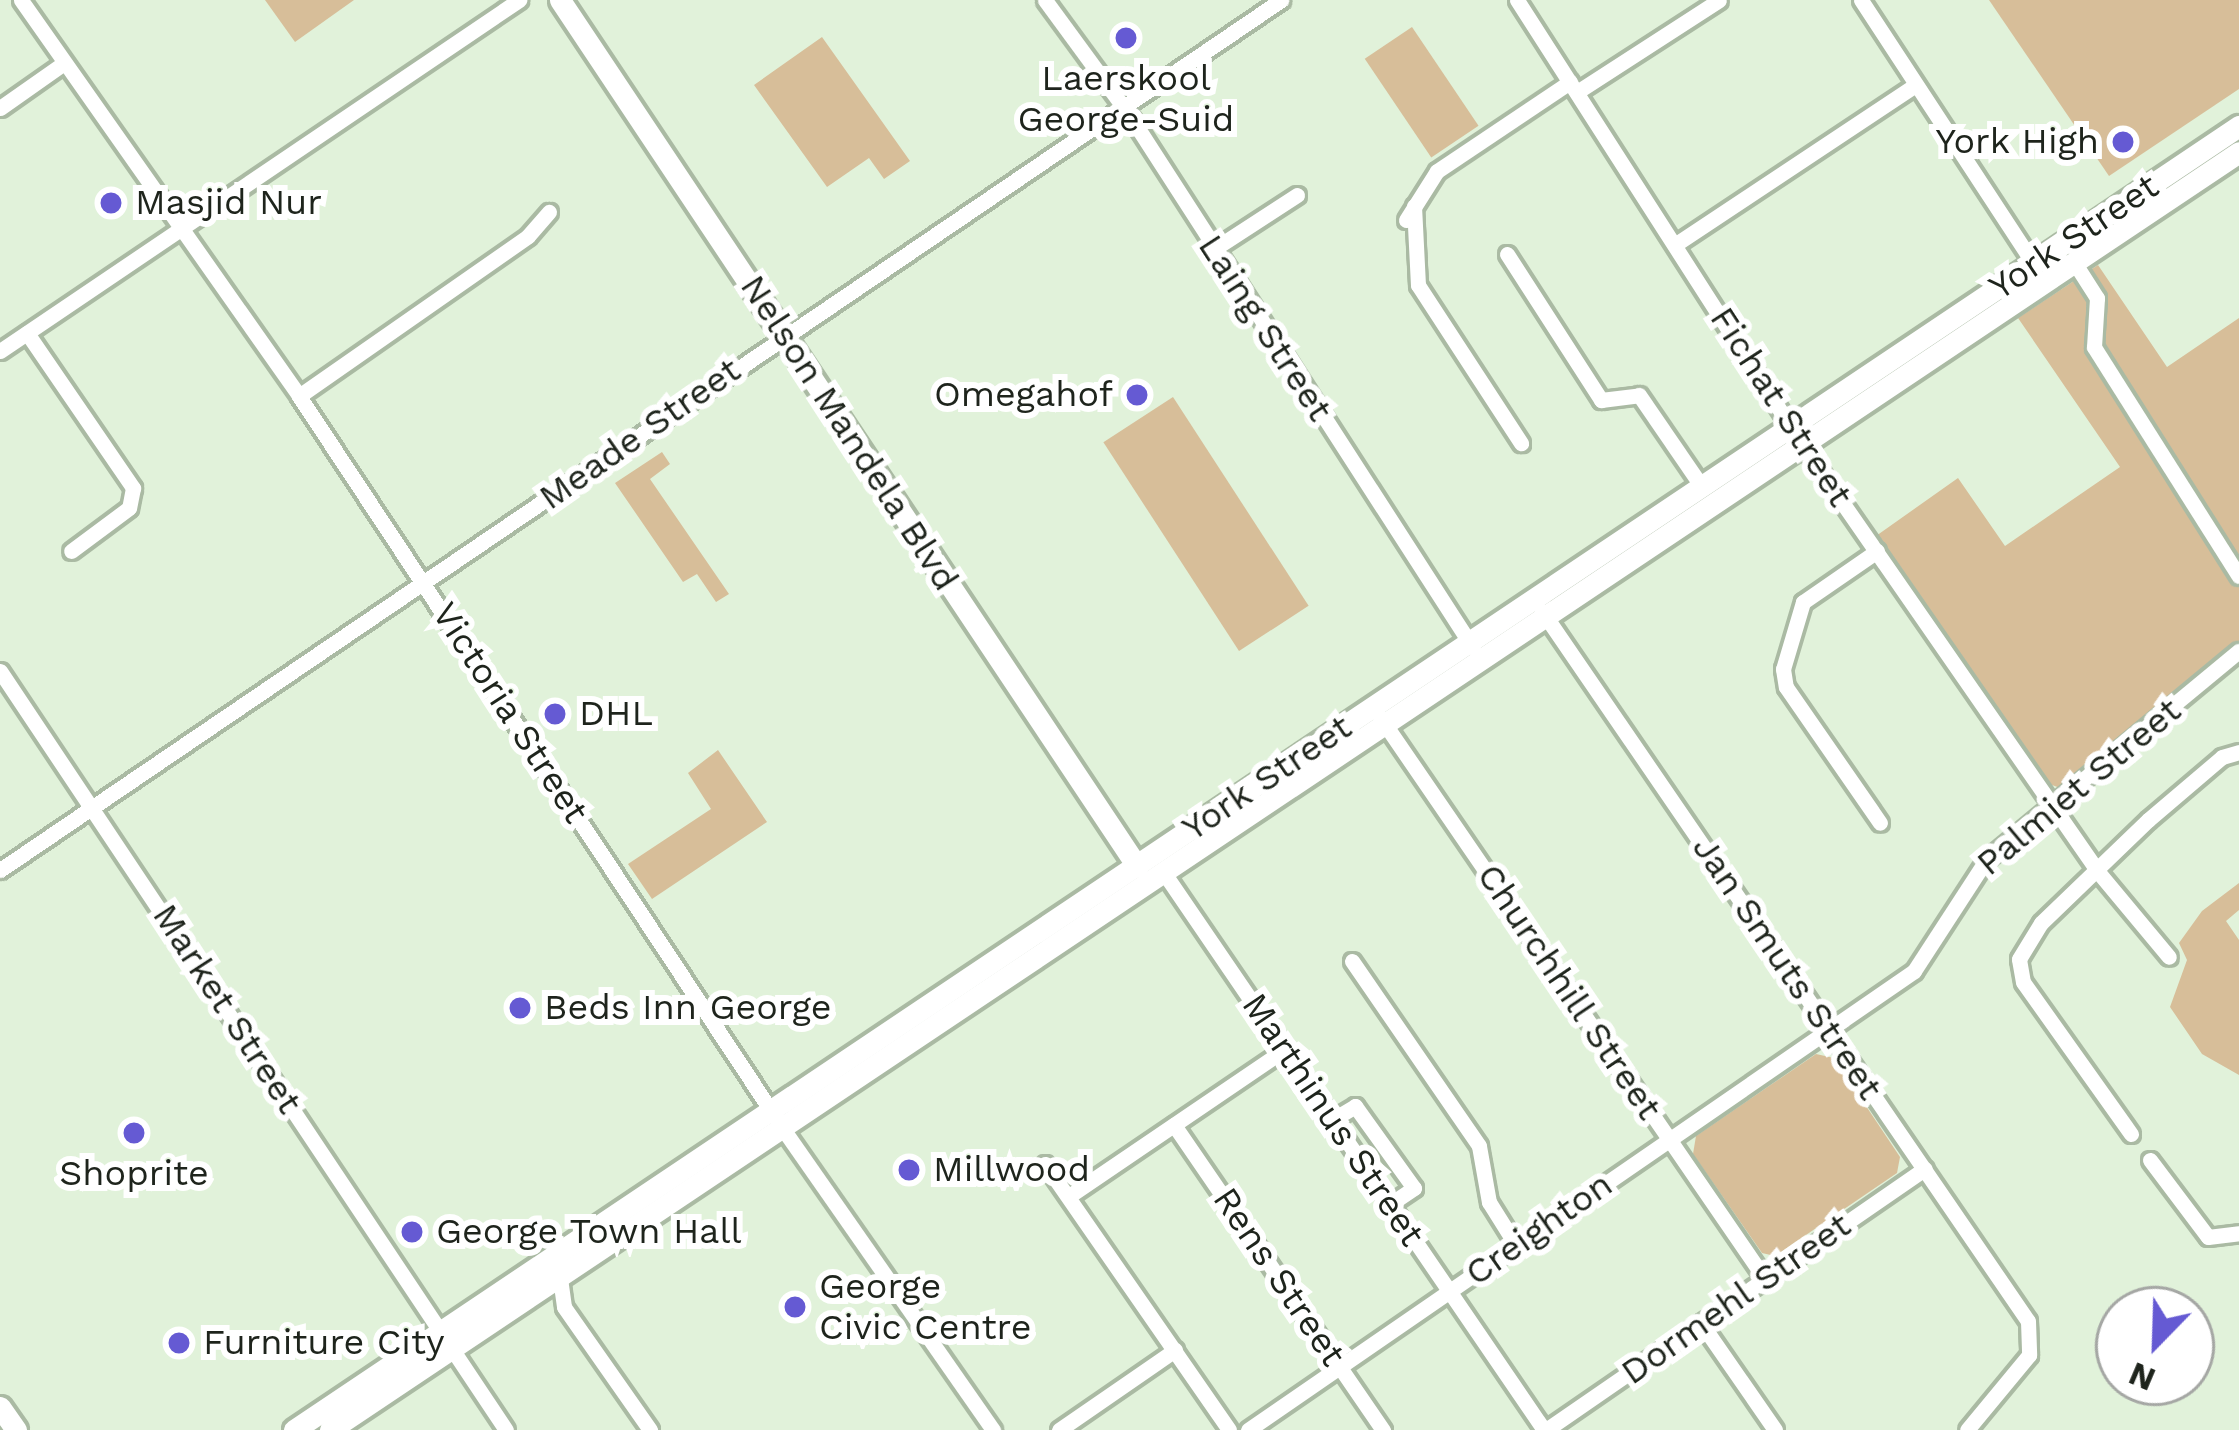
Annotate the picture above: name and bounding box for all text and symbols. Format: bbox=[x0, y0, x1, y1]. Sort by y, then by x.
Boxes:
marker: Laerskool George-Suid bbox=[1113, 25, 1139, 51]
place label: Laerskool George-Suid bbox=[1018, 56, 1234, 141]
place label: York High bbox=[1935, 120, 2099, 164]
marker: York High bbox=[2110, 129, 2136, 155]
street label: York Street bbox=[1981, 164, 2167, 310]
place label: Masjid Nur bbox=[135, 181, 322, 225]
marker: Masjid Nur bbox=[98, 190, 124, 216]
street label: Laing Street bbox=[1189, 227, 1341, 429]
street label: Nelson Mandela Blvd bbox=[731, 267, 967, 599]
street label: Fichat Street bbox=[1700, 299, 1862, 515]
street label: Meade Street bbox=[531, 349, 749, 519]
place label: Omegahof bbox=[934, 373, 1113, 417]
marker: Omegahof bbox=[1124, 382, 1150, 408]
street label: Victoria Street bbox=[422, 594, 598, 832]
street label: Palmiet Street bbox=[1968, 689, 2190, 885]
place label: DHL bbox=[579, 692, 653, 736]
marker: DHL bbox=[542, 701, 568, 727]
street label: York Street bbox=[1174, 705, 1360, 851]
street label: Jan Smuts Street bbox=[1683, 828, 1891, 1108]
street label: Churchhill Street bbox=[1467, 855, 1671, 1129]
street label: Market Street bbox=[143, 896, 311, 1122]
street label: Marthinus Street bbox=[1232, 985, 1434, 1255]
place label: Beds Inn George bbox=[544, 986, 832, 1030]
marker: Beds Inn George bbox=[507, 995, 533, 1021]
marker: Shoprite bbox=[121, 1120, 147, 1146]
place label: Millwood bbox=[933, 1148, 1090, 1192]
place label: Shoprite bbox=[59, 1152, 209, 1196]
marker: Millwood bbox=[896, 1157, 922, 1183]
street label: Creighton bbox=[1457, 1163, 1621, 1295]
street label: Rens Street bbox=[1203, 1180, 1355, 1374]
street label: Dormehl Street bbox=[1613, 1204, 1859, 1394]
place label: George Town Hall bbox=[436, 1210, 743, 1254]
marker: George Town Hall bbox=[399, 1219, 425, 1245]
place label: George Civic Centre bbox=[819, 1264, 1031, 1349]
north arrow bbox=[2095, 1286, 2215, 1406]
marker: George Civic Centre bbox=[782, 1294, 808, 1320]
place label: Furniture City bbox=[203, 1321, 445, 1365]
marker: Furniture City bbox=[166, 1330, 192, 1356]
text: N bbox=[2123, 1354, 2161, 1400]

